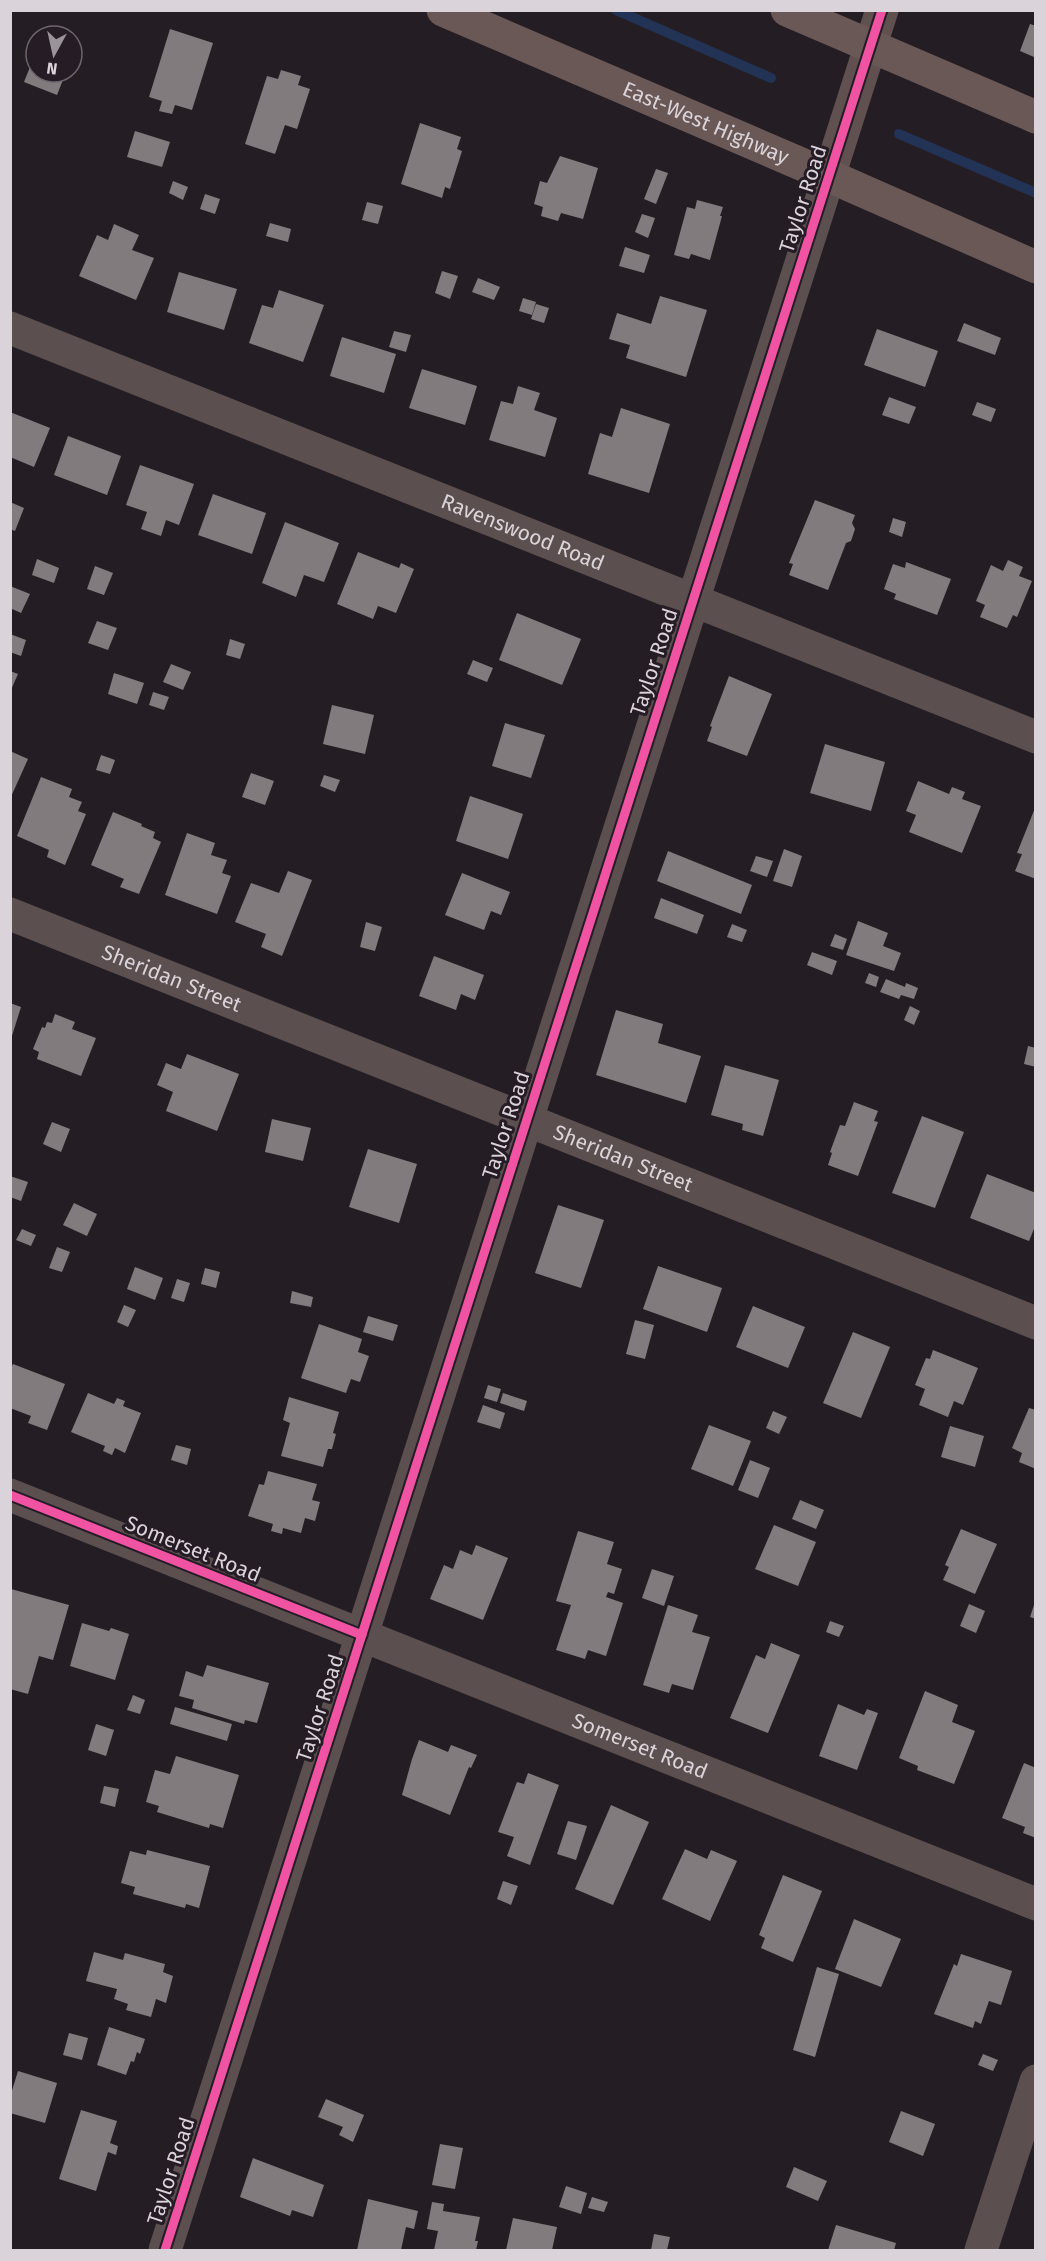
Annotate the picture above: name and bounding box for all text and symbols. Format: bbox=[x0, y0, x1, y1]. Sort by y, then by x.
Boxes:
north arrow bbox=[24, 24, 84, 84]
text: N bbox=[45, 58, 59, 79]
street label: East-West Highway bbox=[619, 76, 793, 170]
street label: Taylor Road bbox=[773, 142, 833, 256]
street label: Ravenswood Road bbox=[437, 488, 608, 577]
street label: Taylor Road bbox=[624, 605, 684, 719]
street label: Sheridan Street bbox=[98, 939, 246, 1018]
street label: Taylor Road bbox=[476, 1068, 536, 1182]
street label: Sheridan Street bbox=[549, 1119, 697, 1198]
street label: Somerset Road bbox=[121, 1510, 265, 1588]
street label: Taylor Road bbox=[290, 1651, 350, 1765]
street label: Somerset Road bbox=[568, 1707, 711, 1785]
street label: Taylor Road bbox=[141, 2114, 201, 2228]

